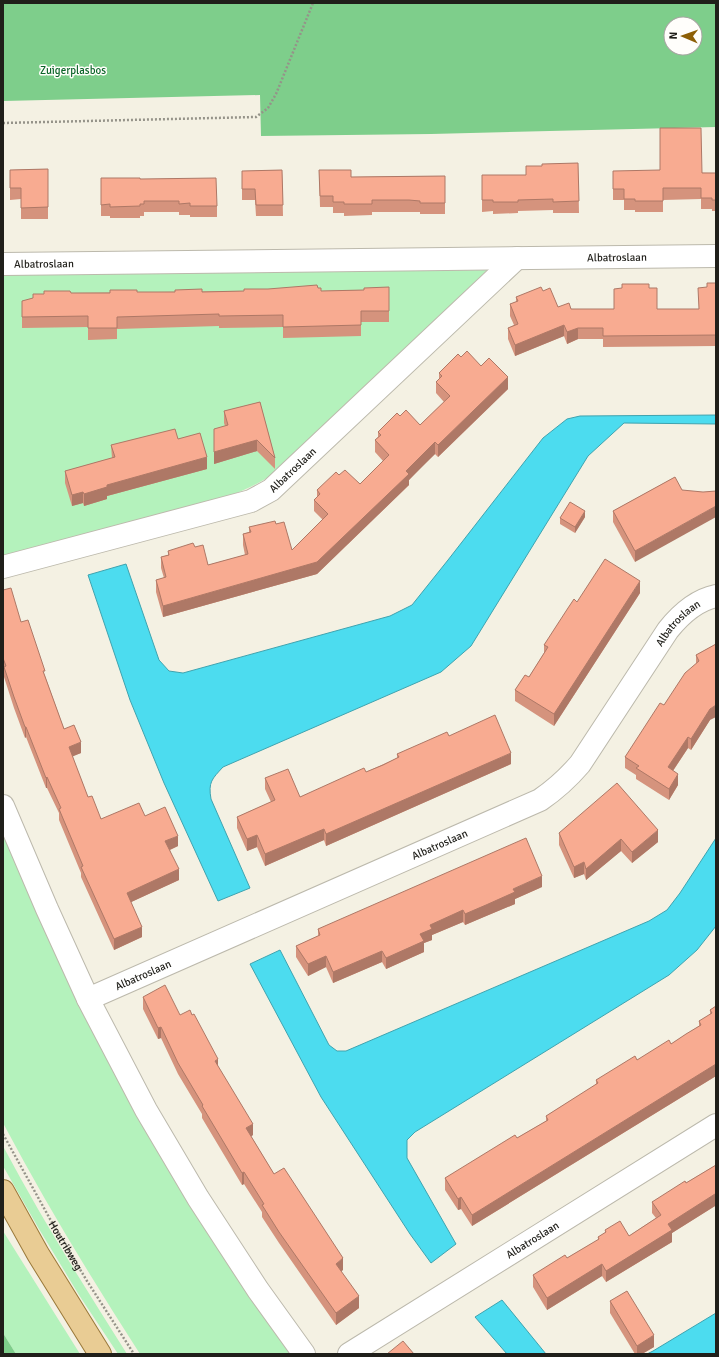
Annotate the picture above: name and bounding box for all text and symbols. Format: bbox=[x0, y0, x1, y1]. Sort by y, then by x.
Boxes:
north arrow bbox=[663, 16, 703, 56]
text: N bbox=[667, 32, 680, 40]
park label: Zuigerplasbos bbox=[40, 64, 106, 77]
street label: Albatroslaan bbox=[587, 250, 647, 264]
street label: Albatroslaan bbox=[14, 257, 74, 270]
street label: Albatroslaan bbox=[266, 444, 319, 495]
street label: Albatroslaan bbox=[653, 597, 703, 649]
street label: Albatroslaan bbox=[409, 826, 469, 862]
street label: Albatroslaan bbox=[113, 957, 173, 993]
street label: Houtribweg bbox=[46, 1218, 86, 1273]
street label: Albatroslaan bbox=[503, 1218, 561, 1261]

